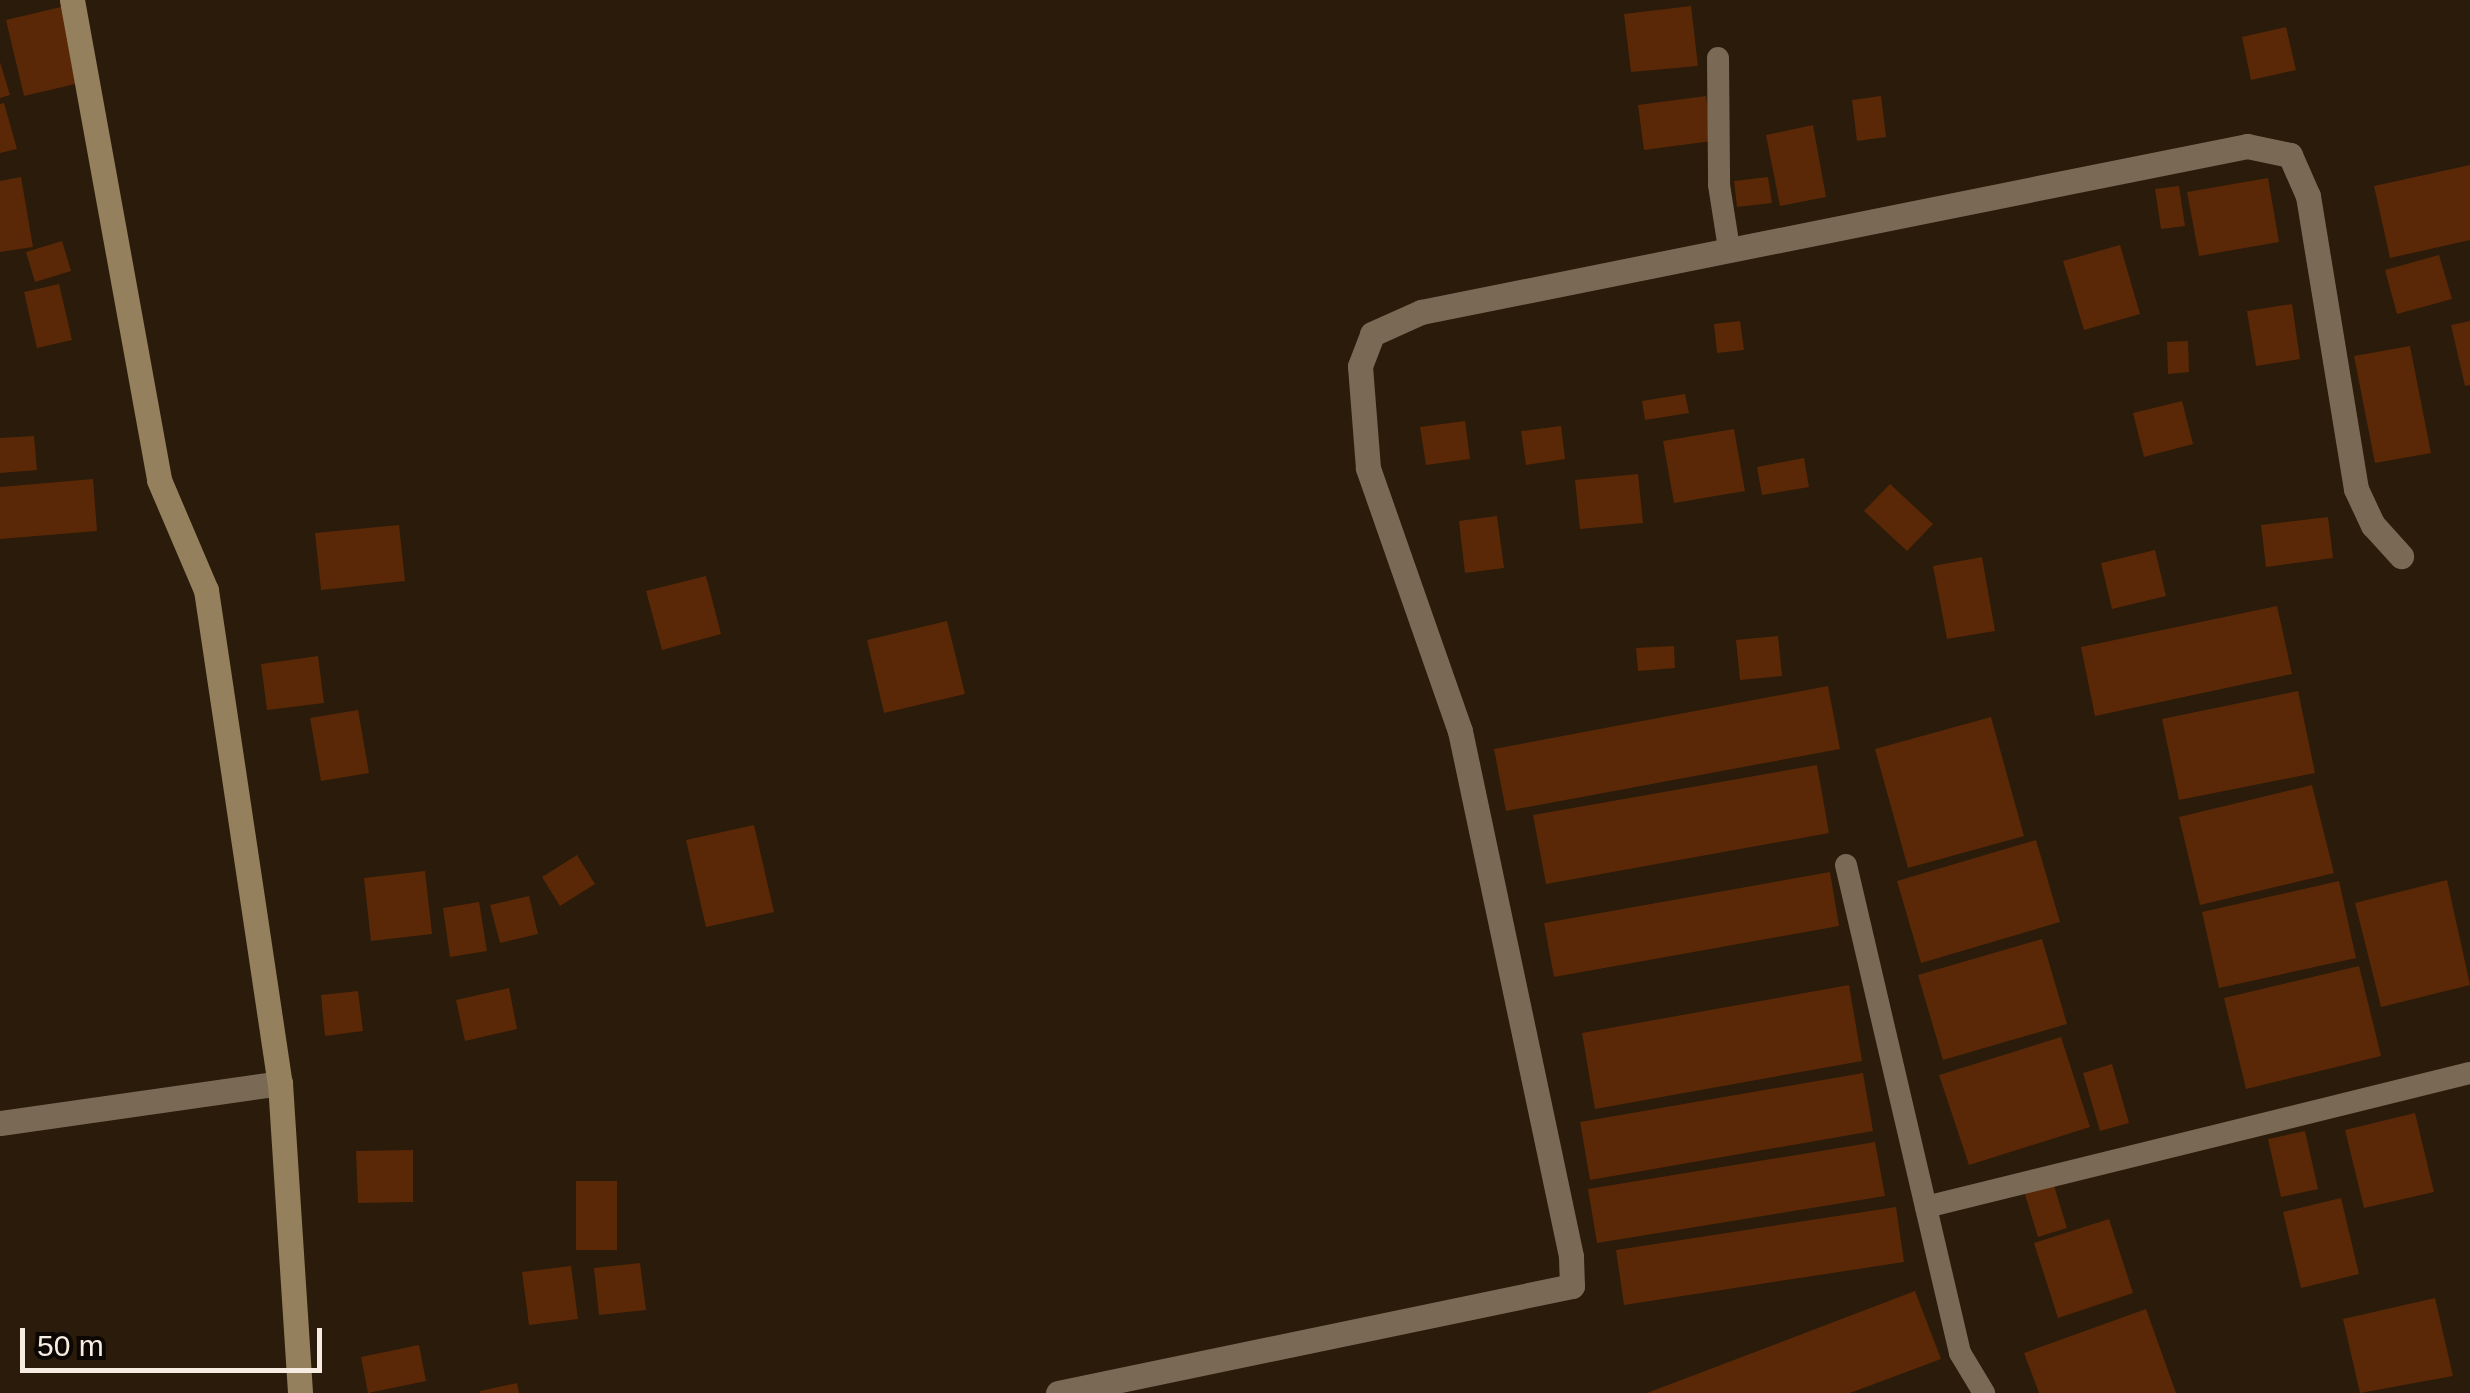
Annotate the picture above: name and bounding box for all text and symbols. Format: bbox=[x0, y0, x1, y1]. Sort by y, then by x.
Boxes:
scale bar bbox=[25, 1308, 328, 1370]
text: 50 m bbox=[37, 1329, 104, 1362]

